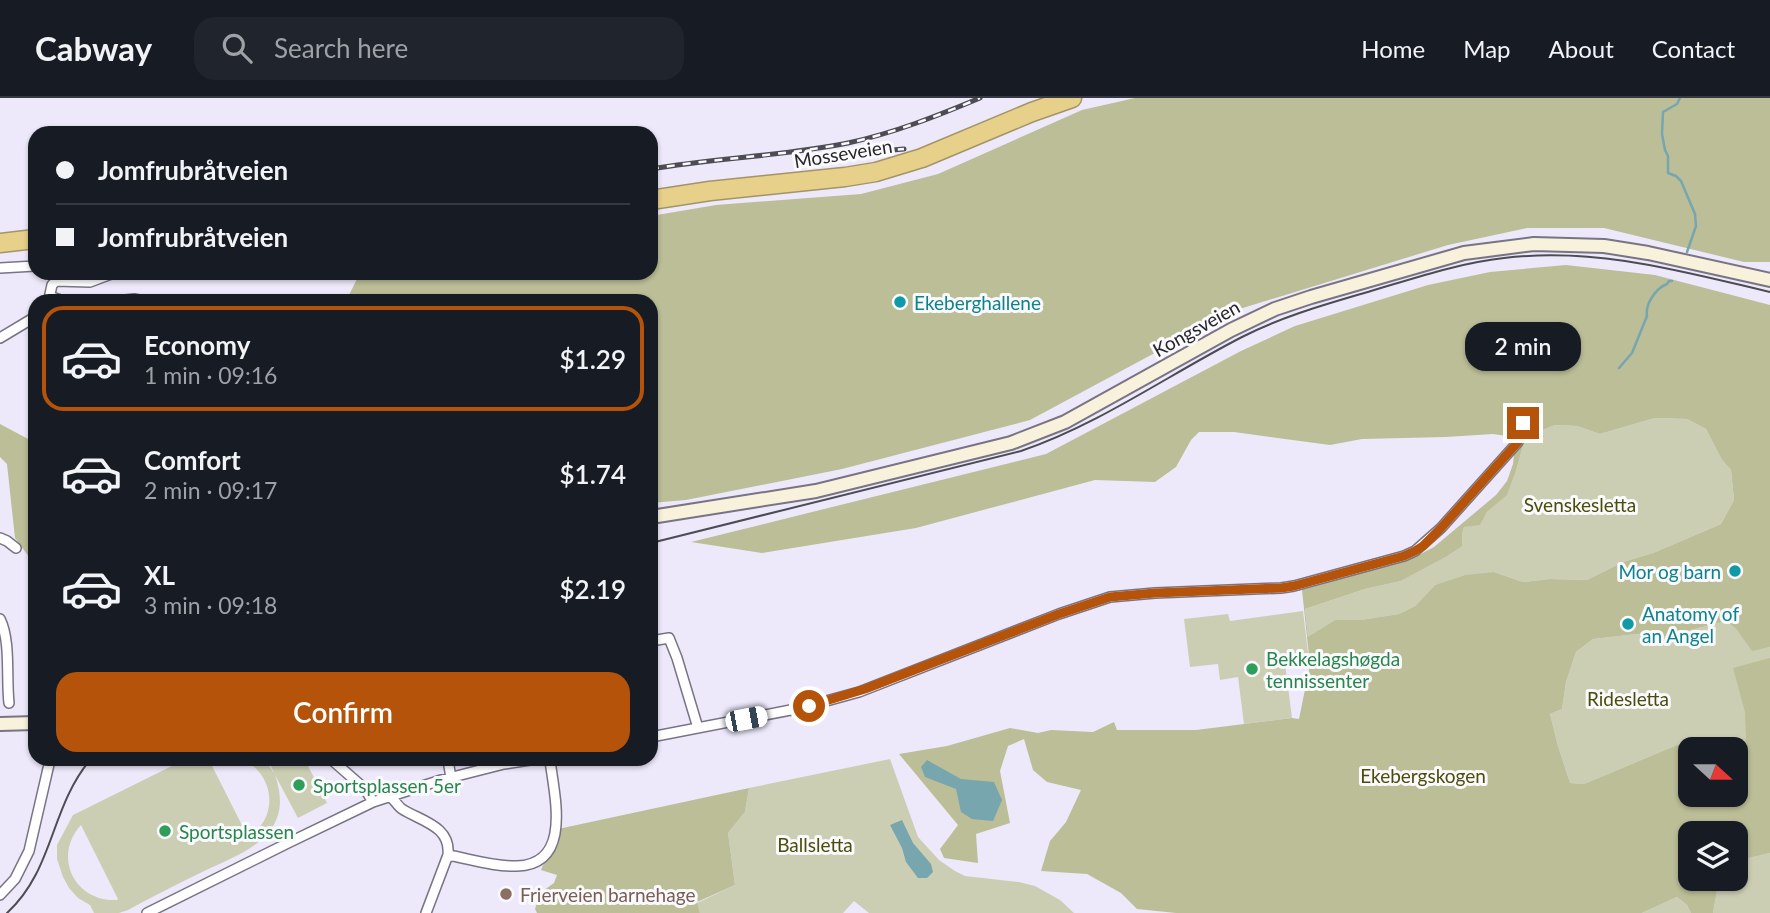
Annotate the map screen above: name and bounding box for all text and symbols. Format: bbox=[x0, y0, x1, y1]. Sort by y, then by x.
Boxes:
search box bbox=[194, 17, 684, 80]
text: Cabway bbox=[35, 28, 152, 68]
icon: search bbox=[218, 29, 256, 67]
text: Search here bbox=[274, 32, 408, 64]
text: Home bbox=[1361, 34, 1425, 63]
text: Map bbox=[1463, 34, 1511, 63]
text: About bbox=[1549, 34, 1614, 63]
text: Contact bbox=[1652, 34, 1735, 63]
street label: Mosseveien bbox=[792, 134, 894, 172]
text: Jomfrubråtveien bbox=[98, 154, 288, 186]
text: Jomfrubråtveien bbox=[98, 221, 288, 253]
place label: Ekeberghallene bbox=[914, 291, 1041, 314]
marker: Ekeberghallene bbox=[892, 294, 908, 310]
street label: Kongsveien bbox=[1148, 295, 1244, 361]
callout: 2 min bbox=[1465, 322, 1581, 370]
icon: car bbox=[60, 327, 123, 390]
text: Economy bbox=[144, 329, 250, 361]
text: 2 min bbox=[1495, 332, 1551, 360]
text: $1.29 bbox=[560, 343, 626, 375]
text: 1 min · 09:16 bbox=[144, 361, 277, 389]
route end bbox=[1507, 407, 1539, 439]
icon: car bbox=[60, 442, 123, 505]
text: Comfort bbox=[144, 444, 241, 476]
text: $1.74 bbox=[560, 458, 626, 490]
text: 2 min · 09:17 bbox=[144, 476, 277, 504]
park label: Svenskesletta bbox=[1524, 493, 1636, 516]
icon: car bbox=[60, 557, 123, 620]
text: XL bbox=[144, 559, 175, 591]
place label: Mor og barn bbox=[1618, 560, 1721, 583]
marker: Mor og barn bbox=[1727, 563, 1743, 579]
text: $2.19 bbox=[560, 573, 626, 605]
text: 3 min · 09:18 bbox=[144, 591, 277, 619]
place label: Anatomy of an Angel bbox=[1642, 602, 1739, 647]
marker: Anatomy of an Angel bbox=[1620, 616, 1636, 632]
place label: Bekkelagshøgda tennissenter bbox=[1266, 647, 1400, 692]
marker: Bekkelagshøgda tennissenter bbox=[1244, 661, 1260, 677]
button: Confirm bbox=[56, 672, 630, 752]
park label: Ridesletta bbox=[1587, 687, 1669, 710]
route start bbox=[793, 690, 825, 722]
car bbox=[724, 705, 769, 733]
north arrow bbox=[1678, 737, 1748, 807]
map controls bbox=[1678, 737, 1748, 891]
park label: Ekebergskogen bbox=[1360, 764, 1486, 787]
place label: Sportsplassen 5er bbox=[313, 774, 461, 797]
marker: Sportsplassen 5er bbox=[291, 777, 307, 793]
place label: Sportsplassen bbox=[179, 820, 294, 843]
button: layers bbox=[1678, 821, 1748, 891]
marker: Sportsplassen bbox=[157, 823, 173, 839]
park label: Ballsletta bbox=[777, 833, 853, 856]
place label: Frierveien barnehage bbox=[520, 883, 695, 906]
marker: Frierveien barnehage bbox=[498, 886, 514, 902]

